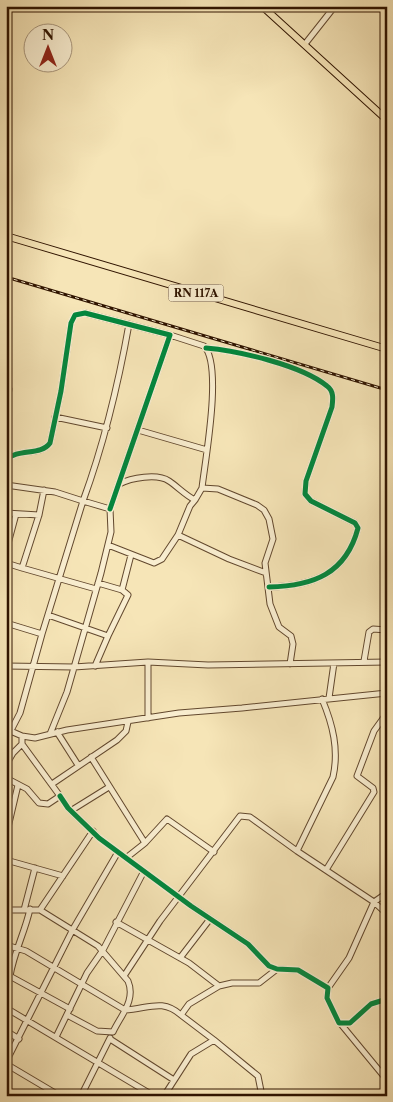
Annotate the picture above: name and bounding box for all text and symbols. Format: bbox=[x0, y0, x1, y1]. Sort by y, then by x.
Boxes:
north arrow bbox=[22, 22, 72, 72]
text: N bbox=[42, 26, 54, 44]
road number: RN 117A bbox=[168, 284, 224, 302]

